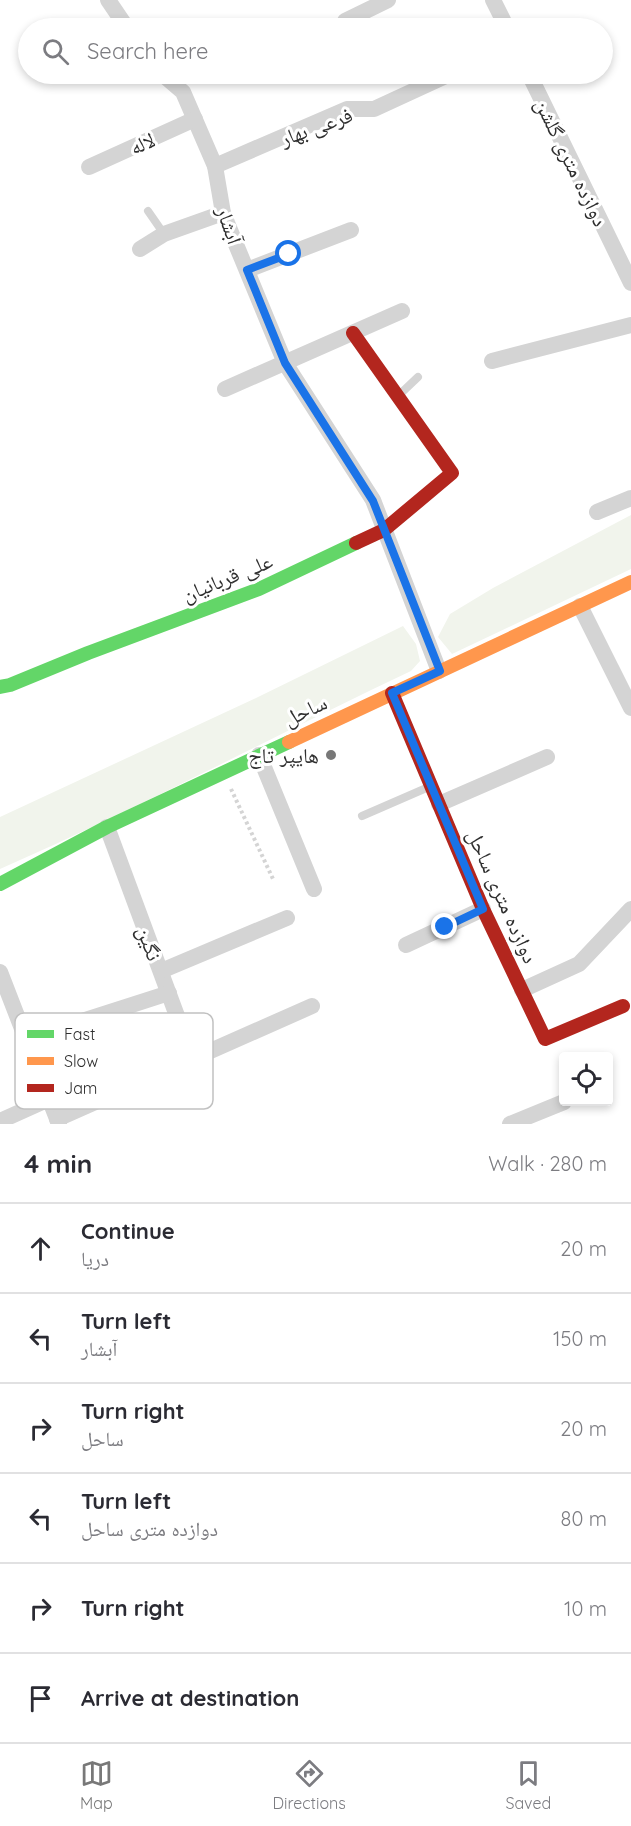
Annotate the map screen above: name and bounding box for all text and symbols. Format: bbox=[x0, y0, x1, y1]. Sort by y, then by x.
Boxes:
search box bbox=[18, 18, 613, 84]
icon: search bbox=[39, 35, 72, 68]
text: Search here bbox=[87, 37, 208, 65]
street label: دوازده متری گلشن bbox=[529, 94, 614, 231]
street label: فرعی بهار bbox=[275, 101, 356, 152]
street label: لاله bbox=[125, 126, 159, 160]
street label: آبشار bbox=[211, 202, 249, 248]
route start bbox=[275, 240, 301, 266]
street label: علی قربانیان bbox=[178, 547, 277, 608]
street label: ساحل bbox=[279, 689, 331, 732]
place label: هایپر تاج bbox=[248, 742, 319, 769]
marker: هایپر تاج bbox=[324, 748, 338, 762]
street label: دوازده متری ساحل bbox=[461, 825, 544, 967]
route end bbox=[431, 913, 457, 939]
street label: نگین bbox=[131, 922, 168, 964]
legend bbox=[15, 1013, 213, 1109]
text: Fast bbox=[64, 1024, 95, 1044]
text: Slow bbox=[64, 1051, 98, 1071]
map controls bbox=[559, 1052, 613, 1106]
button: locate bbox=[559, 1052, 613, 1106]
text: Jam bbox=[64, 1078, 97, 1098]
text: 4 min bbox=[24, 1147, 92, 1180]
text: Walk · 280 m bbox=[488, 1151, 607, 1176]
text: Continue bbox=[81, 1217, 175, 1245]
icon: ahead bbox=[24, 1232, 57, 1265]
text: 20 m bbox=[560, 1236, 607, 1261]
text: دریا bbox=[81, 1246, 109, 1271]
text: Turn left bbox=[81, 1307, 171, 1335]
icon: left bbox=[24, 1322, 57, 1355]
text: 150 m bbox=[553, 1326, 607, 1351]
text: آبشار bbox=[81, 1336, 117, 1361]
text: Turn right bbox=[81, 1397, 185, 1425]
icon: right bbox=[24, 1412, 57, 1445]
text: 20 m bbox=[560, 1416, 607, 1441]
text: ساحل bbox=[81, 1426, 124, 1451]
text: Turn left bbox=[81, 1487, 171, 1515]
icon: left bbox=[24, 1502, 57, 1535]
text: 80 m bbox=[561, 1506, 607, 1531]
text: دوازده متری ساحل bbox=[81, 1516, 218, 1541]
icon: right bbox=[24, 1592, 57, 1625]
text: Turn right bbox=[81, 1594, 185, 1622]
text: 10 m bbox=[564, 1596, 607, 1621]
icon: arrive bbox=[24, 1682, 57, 1715]
text: Arrive at destination bbox=[81, 1684, 299, 1712]
tab: Map bbox=[80, 1757, 113, 1813]
tab: Directions bbox=[273, 1757, 346, 1813]
tab: Saved bbox=[506, 1757, 551, 1813]

